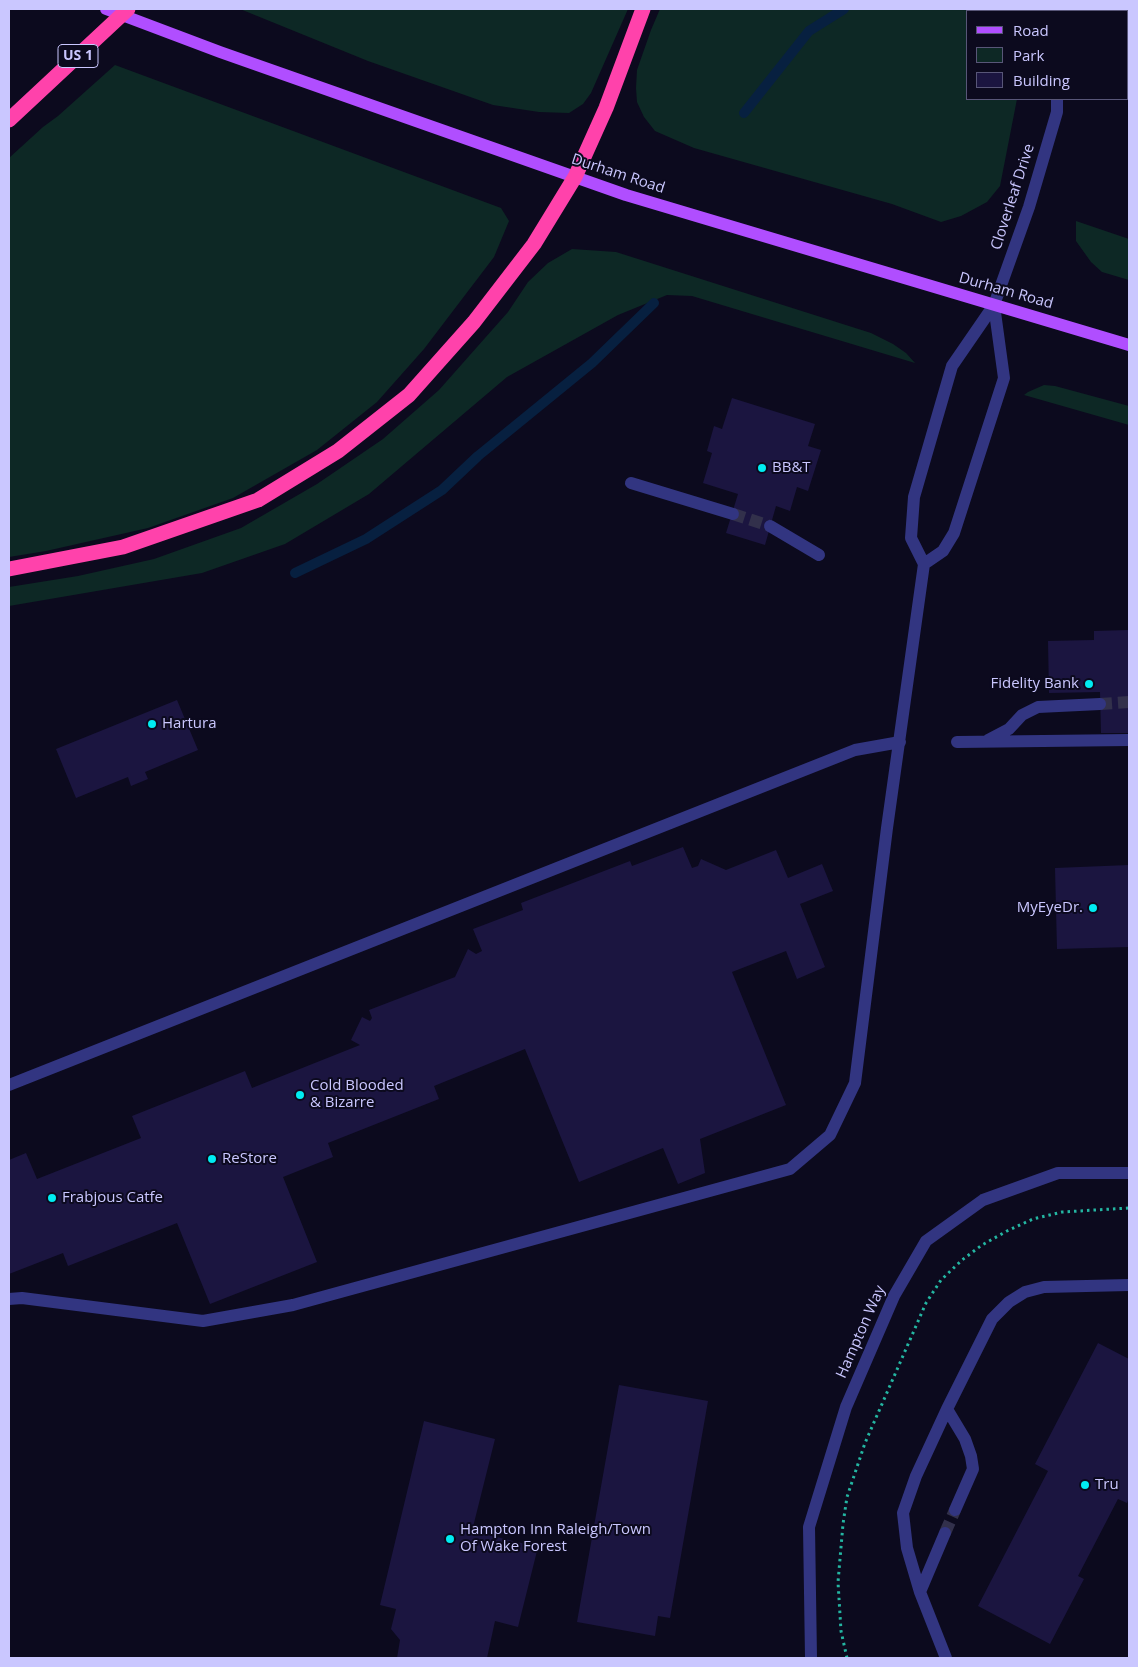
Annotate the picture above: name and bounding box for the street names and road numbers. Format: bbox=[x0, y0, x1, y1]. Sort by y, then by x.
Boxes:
road number: US 1 bbox=[58, 44, 98, 68]
street label: Cloverleaf Drive bbox=[987, 142, 1039, 252]
street label: Durham Road bbox=[569, 150, 667, 198]
street label: Durham Road bbox=[957, 269, 1055, 313]
street label: Hampton Way bbox=[833, 1283, 889, 1381]

